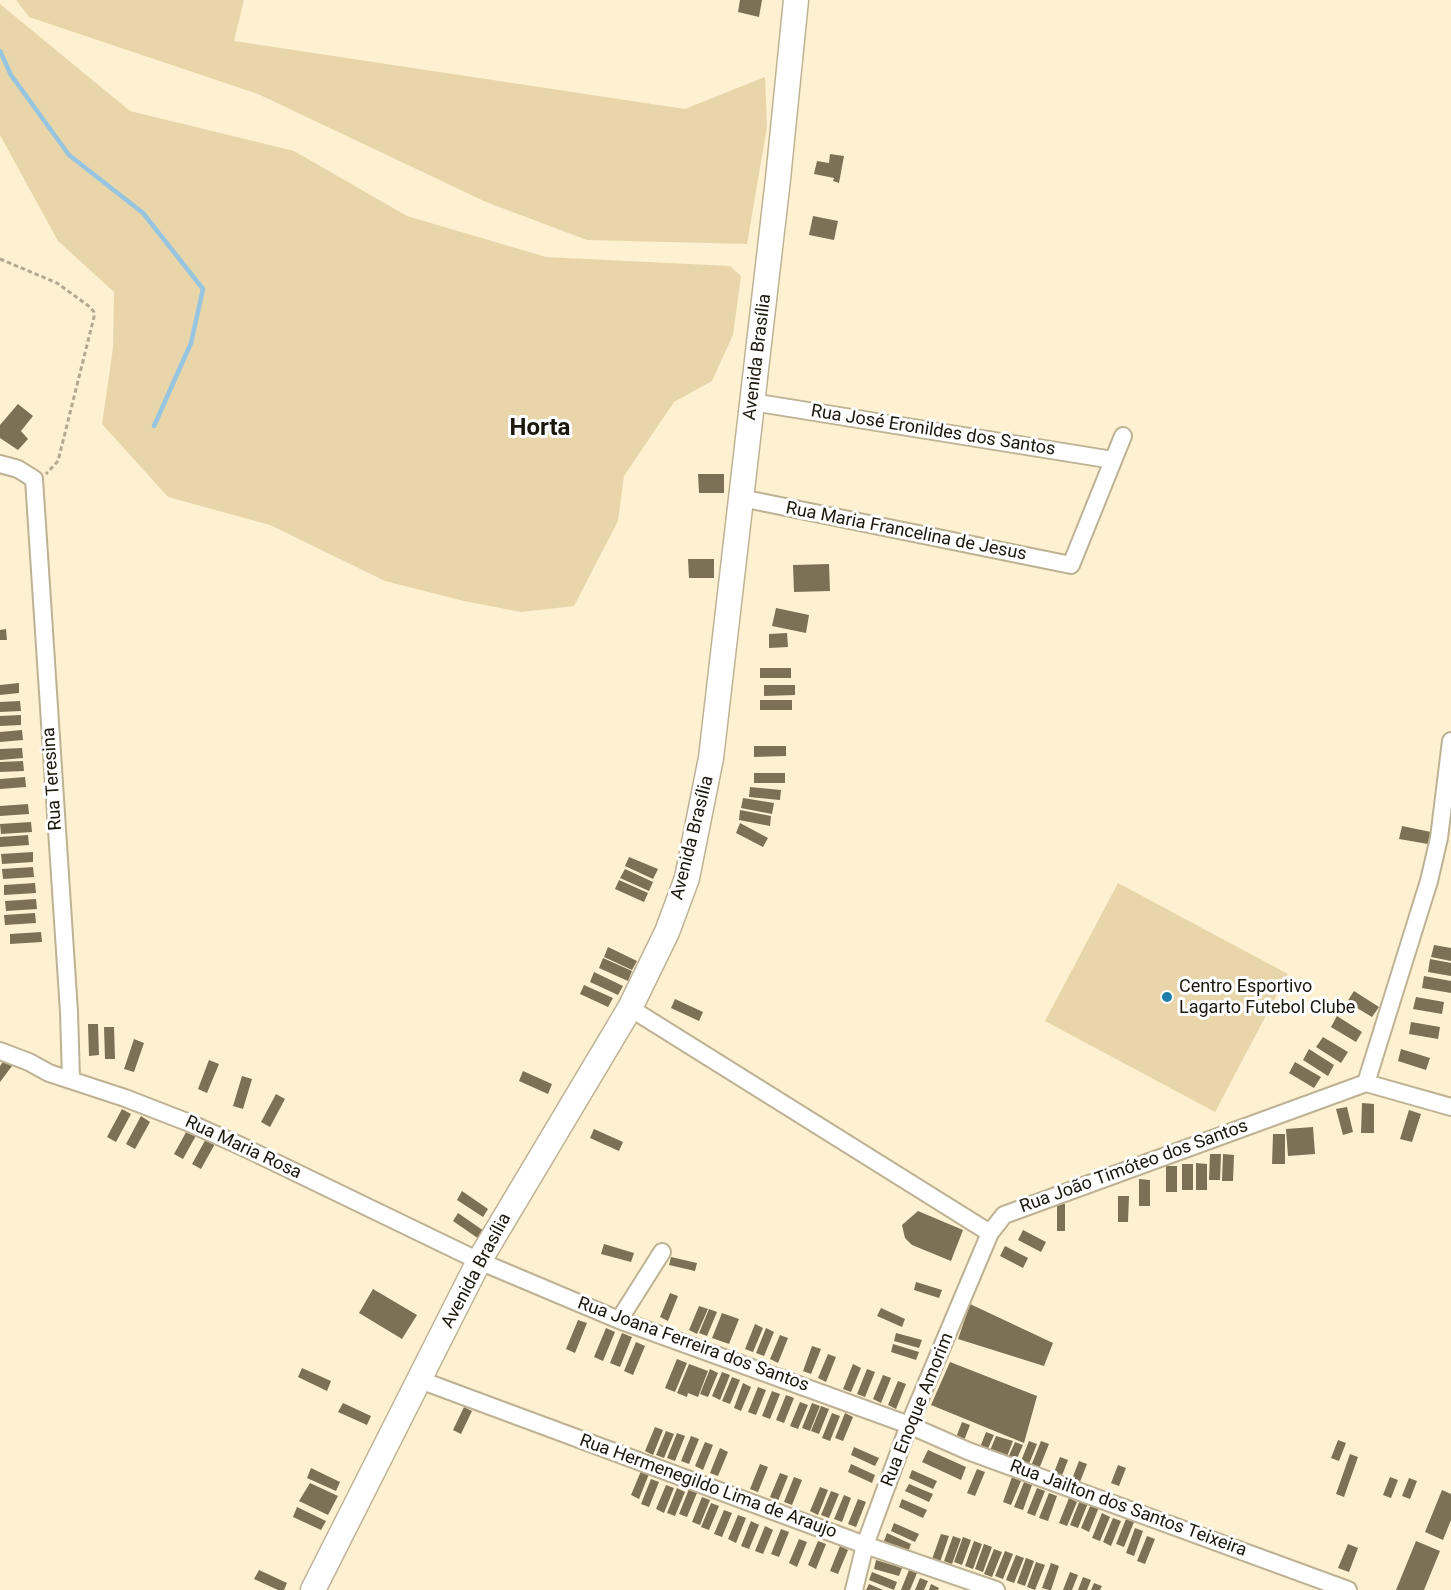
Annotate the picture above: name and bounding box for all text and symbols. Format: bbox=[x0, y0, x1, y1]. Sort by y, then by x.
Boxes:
street label: Avenida Brasília bbox=[740, 293, 776, 421]
street label: Rua José Eronildes dos Santos bbox=[809, 401, 1057, 461]
district label: Horta bbox=[510, 415, 570, 443]
street label: Rua Maria Francelina de Jesus bbox=[784, 498, 1028, 566]
street label: Rua Teresina bbox=[39, 727, 67, 831]
street label: Avenida Brasília bbox=[667, 774, 719, 902]
place label: Centro Esportivo Lagarto Futebol Clube bbox=[1179, 976, 1355, 1018]
marker: Centro Esportivo Lagarto Futebol Clube bbox=[1160, 990, 1174, 1004]
street label: Rua Maria Rosa bbox=[181, 1112, 305, 1184]
street label: Rua João Timóteo dos Santos bbox=[1017, 1116, 1251, 1218]
street label: Avenida Brasília bbox=[438, 1210, 516, 1332]
street label: Rua Joana Ferreira dos Santos bbox=[574, 1293, 812, 1397]
street label: Rua Enoque Amorim bbox=[877, 1330, 959, 1490]
street label: Rua Hermenegildo Lima de Araujo bbox=[576, 1430, 840, 1544]
street label: Rua Jailton dos Santos Teixeira bbox=[1007, 1456, 1249, 1562]

